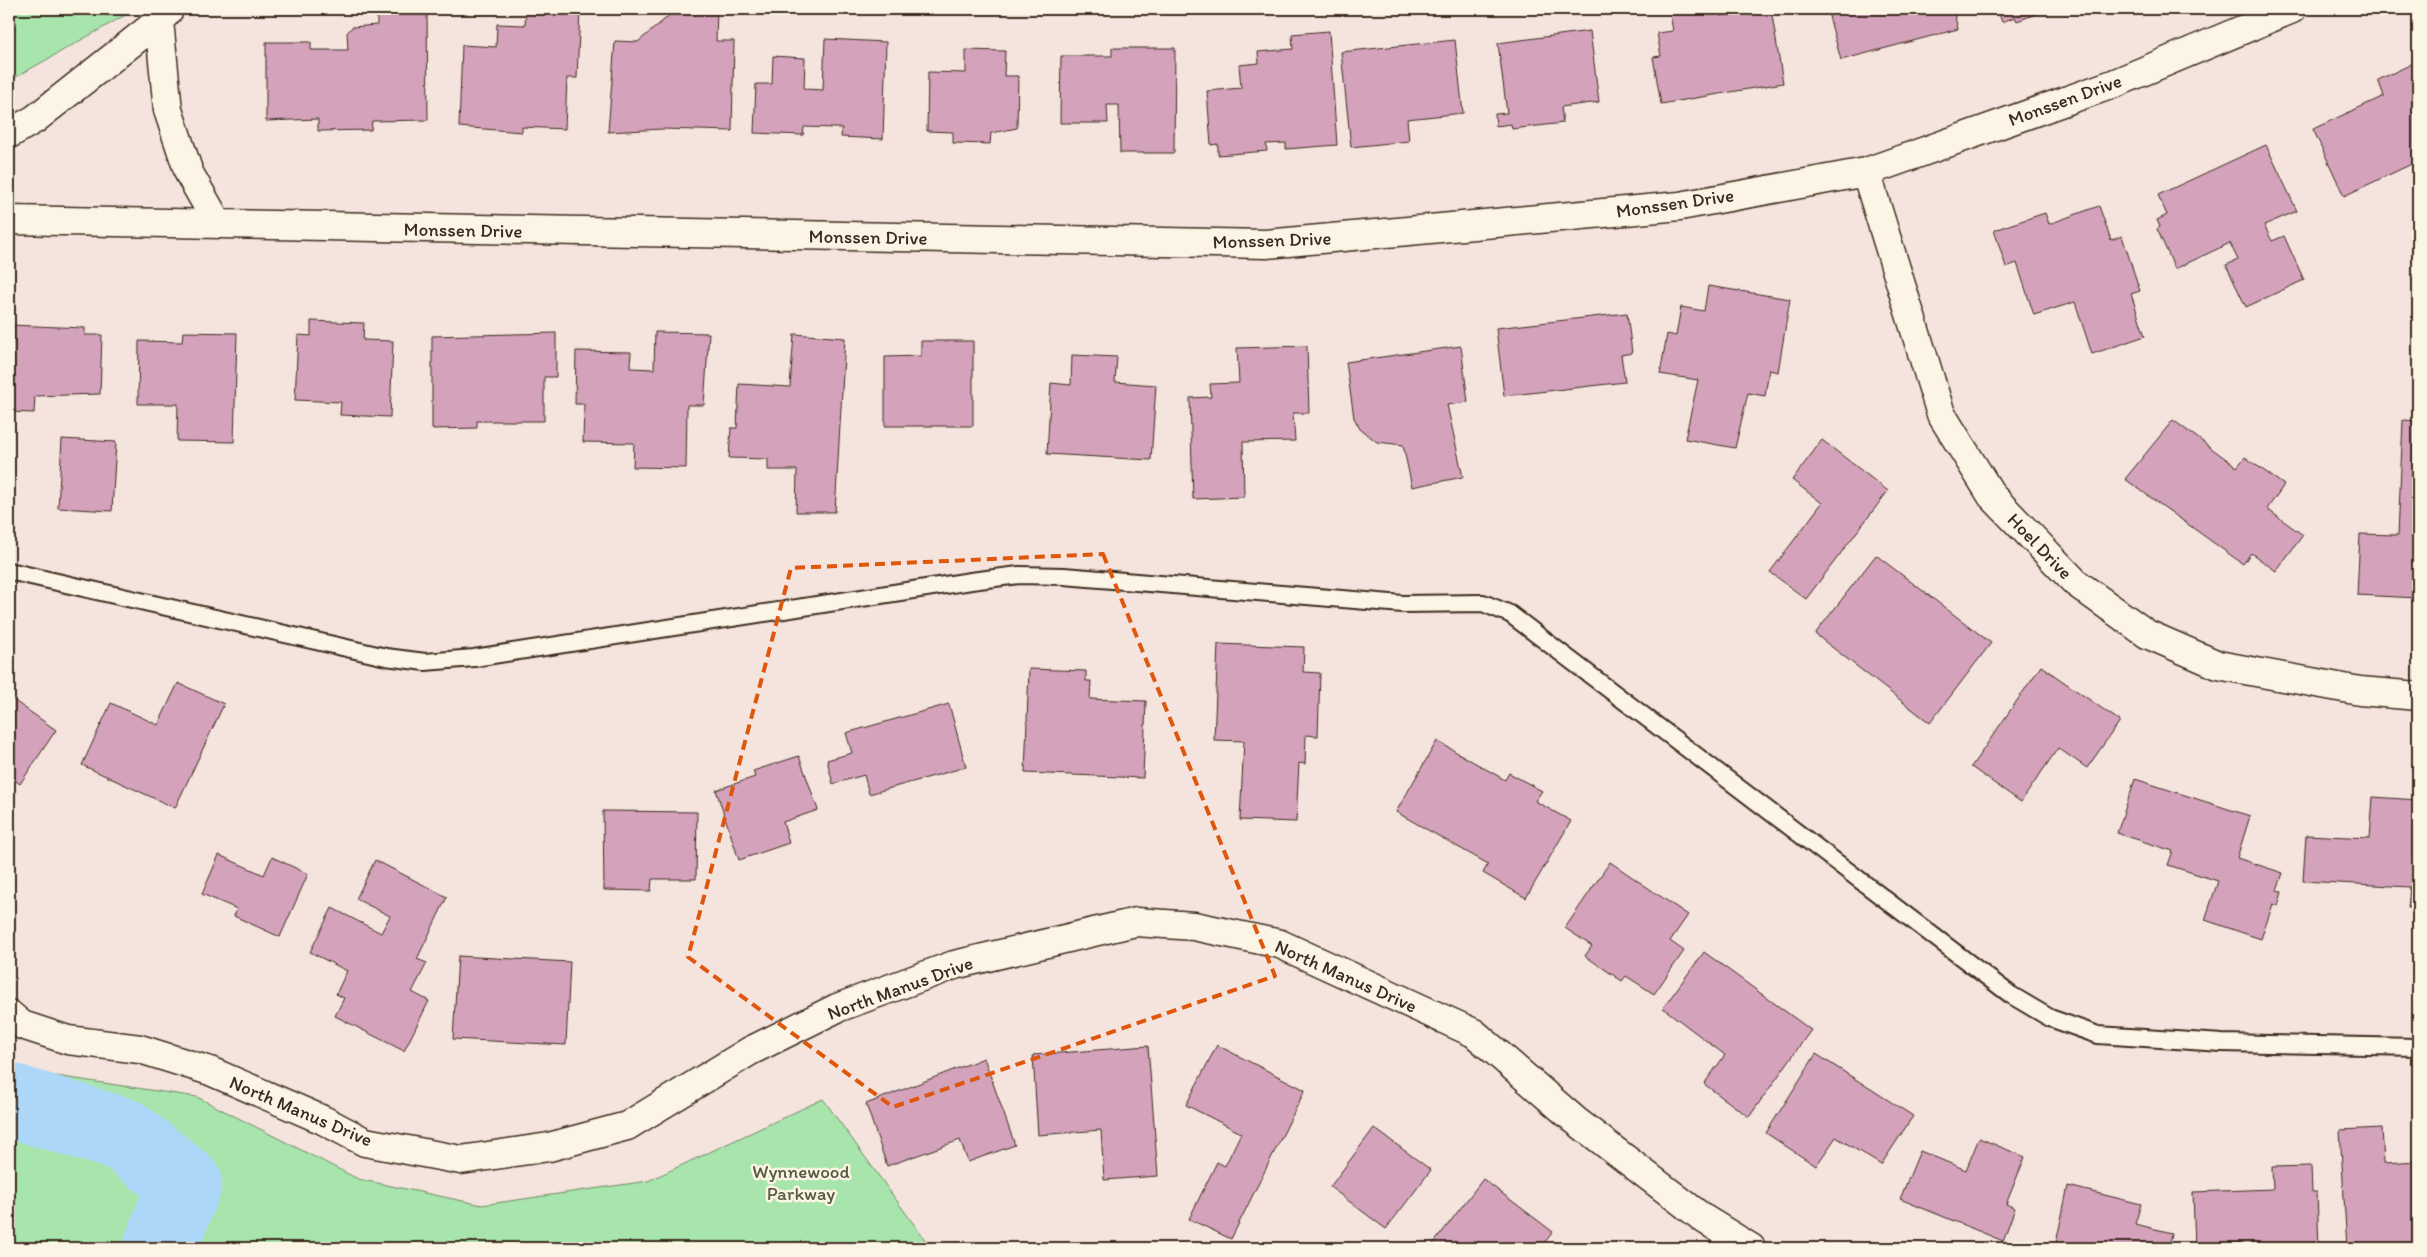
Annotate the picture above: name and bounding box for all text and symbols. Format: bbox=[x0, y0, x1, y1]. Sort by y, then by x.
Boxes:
street label: Monssen Drive bbox=[2005, 69, 2125, 131]
street label: Monssen Drive bbox=[1615, 183, 1735, 223]
street label: Monssen Drive bbox=[403, 217, 523, 243]
street label: Monssen Drive bbox=[808, 224, 928, 250]
street label: Monssen Drive bbox=[1212, 226, 1332, 254]
street label: Hoel Drive bbox=[2003, 508, 2077, 584]
street label: North Manus Drive bbox=[1271, 934, 1421, 1018]
street label: North Manus Drive bbox=[824, 951, 976, 1025]
street label: North Manus Drive bbox=[226, 1071, 376, 1151]
park label: Wynnewood Parkway bbox=[752, 1160, 850, 1205]

